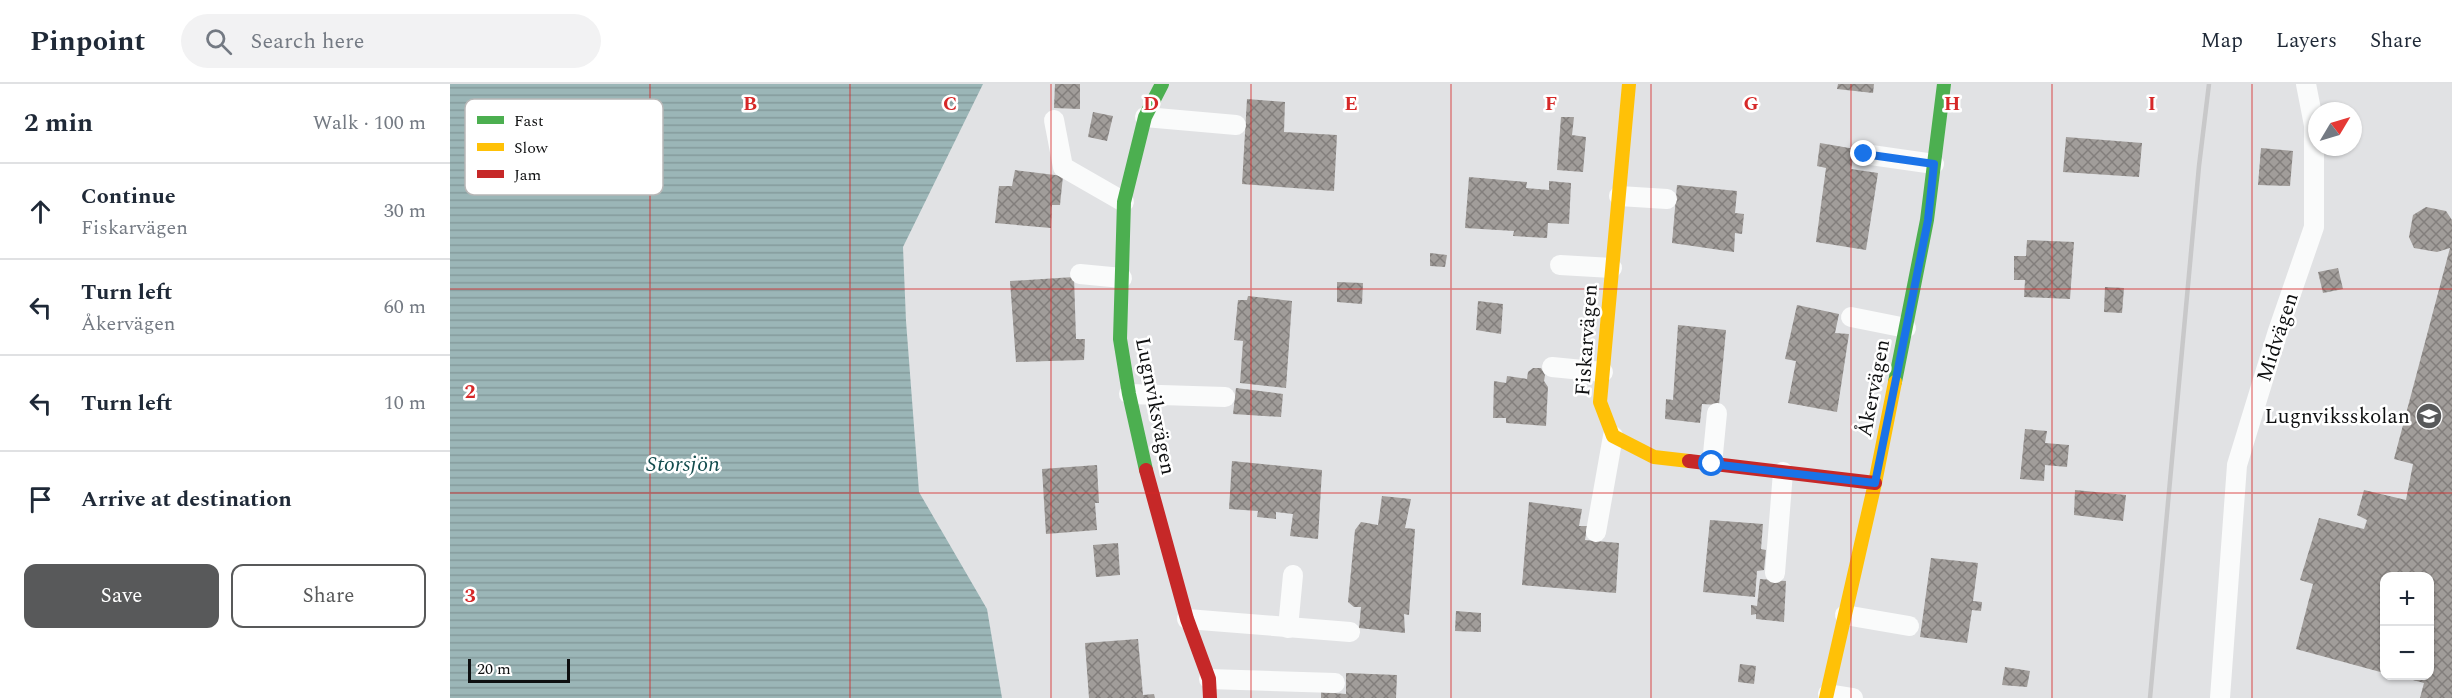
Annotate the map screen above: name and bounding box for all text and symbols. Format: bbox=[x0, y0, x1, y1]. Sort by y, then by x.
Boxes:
search box bbox=[181, 14, 601, 68]
text: Pinpoint bbox=[30, 20, 145, 63]
icon: search bbox=[202, 25, 235, 58]
text: Search here bbox=[250, 25, 364, 58]
text: Map bbox=[2201, 25, 2243, 57]
text: Layers bbox=[2276, 25, 2337, 57]
text: Share bbox=[2370, 25, 2422, 57]
text: B bbox=[743, 89, 757, 119]
text: C bbox=[943, 89, 957, 119]
text: D bbox=[1143, 89, 1159, 119]
text: E bbox=[1344, 89, 1358, 119]
text: F bbox=[1545, 89, 1557, 119]
text: G bbox=[1743, 89, 1759, 119]
text: H bbox=[1944, 89, 1960, 119]
text: I bbox=[2148, 89, 2156, 119]
legend bbox=[465, 99, 663, 195]
north arrow bbox=[2308, 102, 2362, 156]
text: 2 min bbox=[24, 103, 93, 143]
text: Walk · 100 m bbox=[313, 108, 426, 138]
text: Fast bbox=[514, 109, 544, 133]
text: Slow bbox=[514, 136, 549, 160]
route end bbox=[1850, 140, 1876, 166]
text: Jam bbox=[514, 163, 542, 187]
text: Continue bbox=[81, 180, 176, 213]
icon: ahead bbox=[24, 195, 57, 228]
text: 30 m bbox=[384, 196, 426, 226]
text: Fiskarvägen bbox=[81, 213, 188, 243]
text: Turn left bbox=[81, 276, 173, 309]
street label: Fiskarvägen bbox=[1567, 283, 1607, 397]
street label: Midvägen bbox=[2248, 288, 2307, 386]
icon: left bbox=[24, 291, 57, 324]
text: 60 m bbox=[384, 292, 426, 322]
text: Åkervägen bbox=[81, 309, 176, 339]
street label: Lugnviksvägen bbox=[1126, 335, 1184, 478]
street label: Åkervägen bbox=[1849, 336, 1899, 440]
text: 2 bbox=[464, 377, 476, 407]
icon: left bbox=[24, 387, 57, 420]
text: Turn left bbox=[81, 387, 173, 420]
text: 10 m bbox=[384, 388, 426, 418]
place label: Lugnviksskolan bbox=[2264, 401, 2410, 433]
school or university icon: Lugnviksskolan bbox=[2414, 401, 2444, 431]
water label: Storsjön bbox=[646, 448, 720, 481]
route start bbox=[1698, 450, 1724, 476]
icon: arrive bbox=[24, 483, 57, 516]
text: Arrive at destination bbox=[81, 483, 292, 516]
button: Save bbox=[24, 564, 219, 628]
button: Share bbox=[231, 564, 426, 628]
map controls bbox=[2380, 572, 2434, 680]
button: + bbox=[2380, 572, 2434, 626]
text: 3 bbox=[464, 581, 476, 611]
button: − bbox=[2380, 626, 2434, 680]
scale bar bbox=[468, 656, 570, 684]
text: 20 m bbox=[477, 657, 511, 681]

